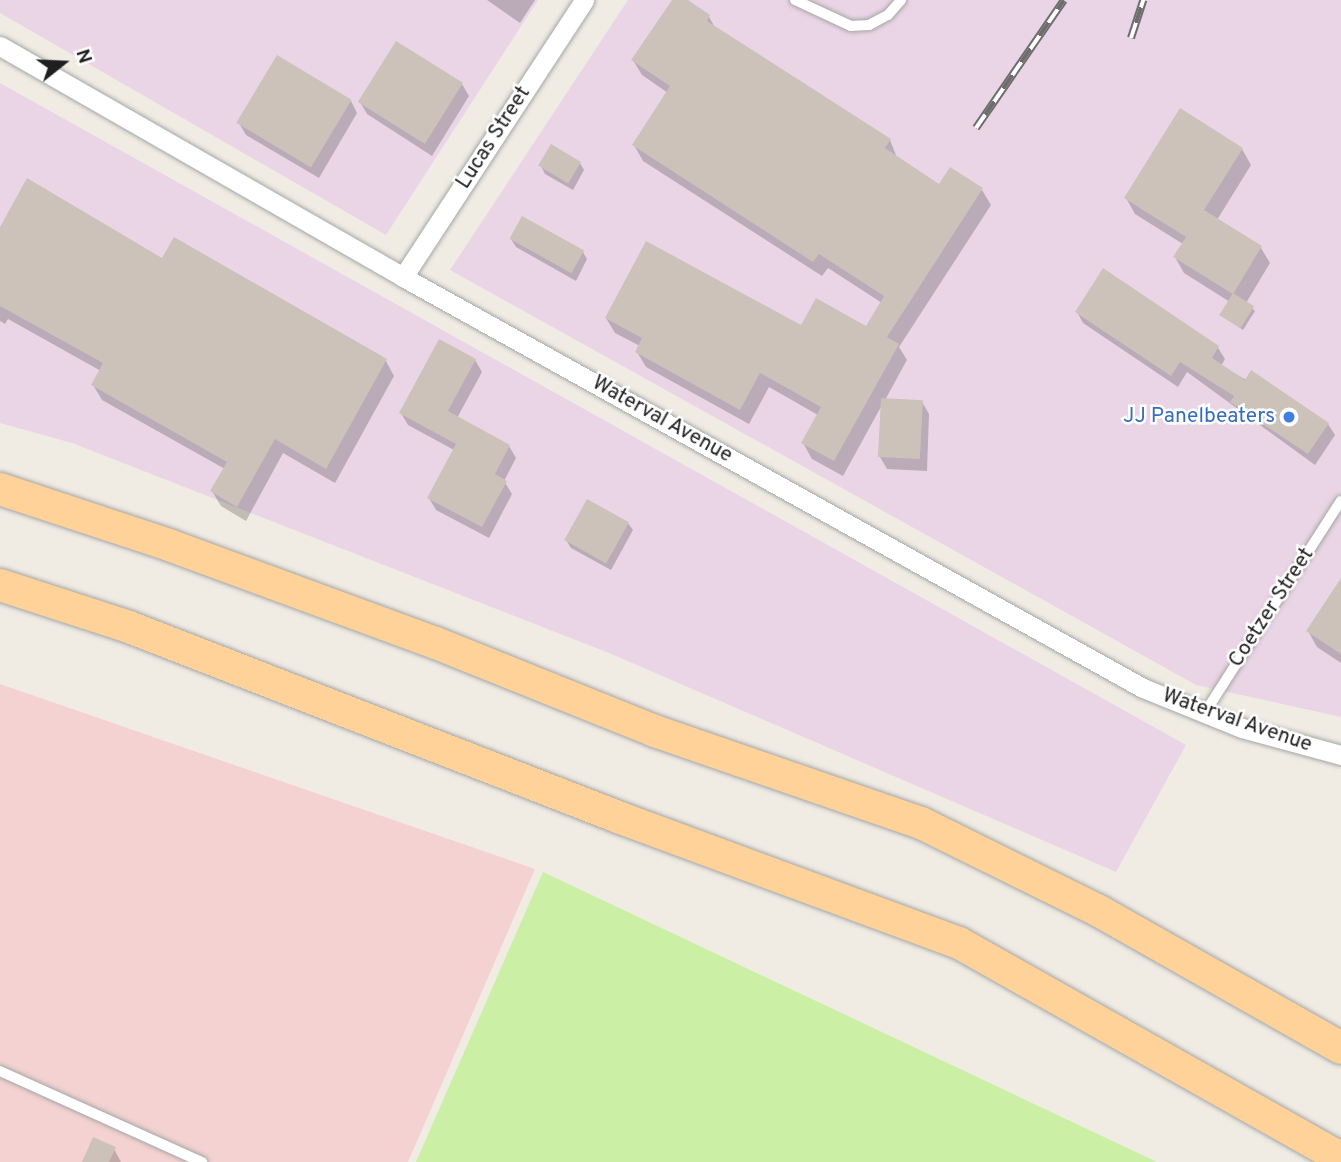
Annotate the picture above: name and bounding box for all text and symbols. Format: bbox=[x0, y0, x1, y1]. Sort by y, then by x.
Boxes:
north arrow bbox=[28, 28, 98, 98]
text: N bbox=[69, 46, 96, 67]
street label: Lucas Street bbox=[451, 82, 537, 194]
street label: Waterval Avenue bbox=[587, 371, 737, 469]
place label: JJ Panelbeaters bbox=[1123, 404, 1275, 430]
marker: JJ Panelbeaters bbox=[1281, 409, 1297, 425]
street label: Coetzer Street bbox=[1224, 544, 1320, 672]
street label: Waterval Avenue bbox=[1158, 683, 1316, 759]

